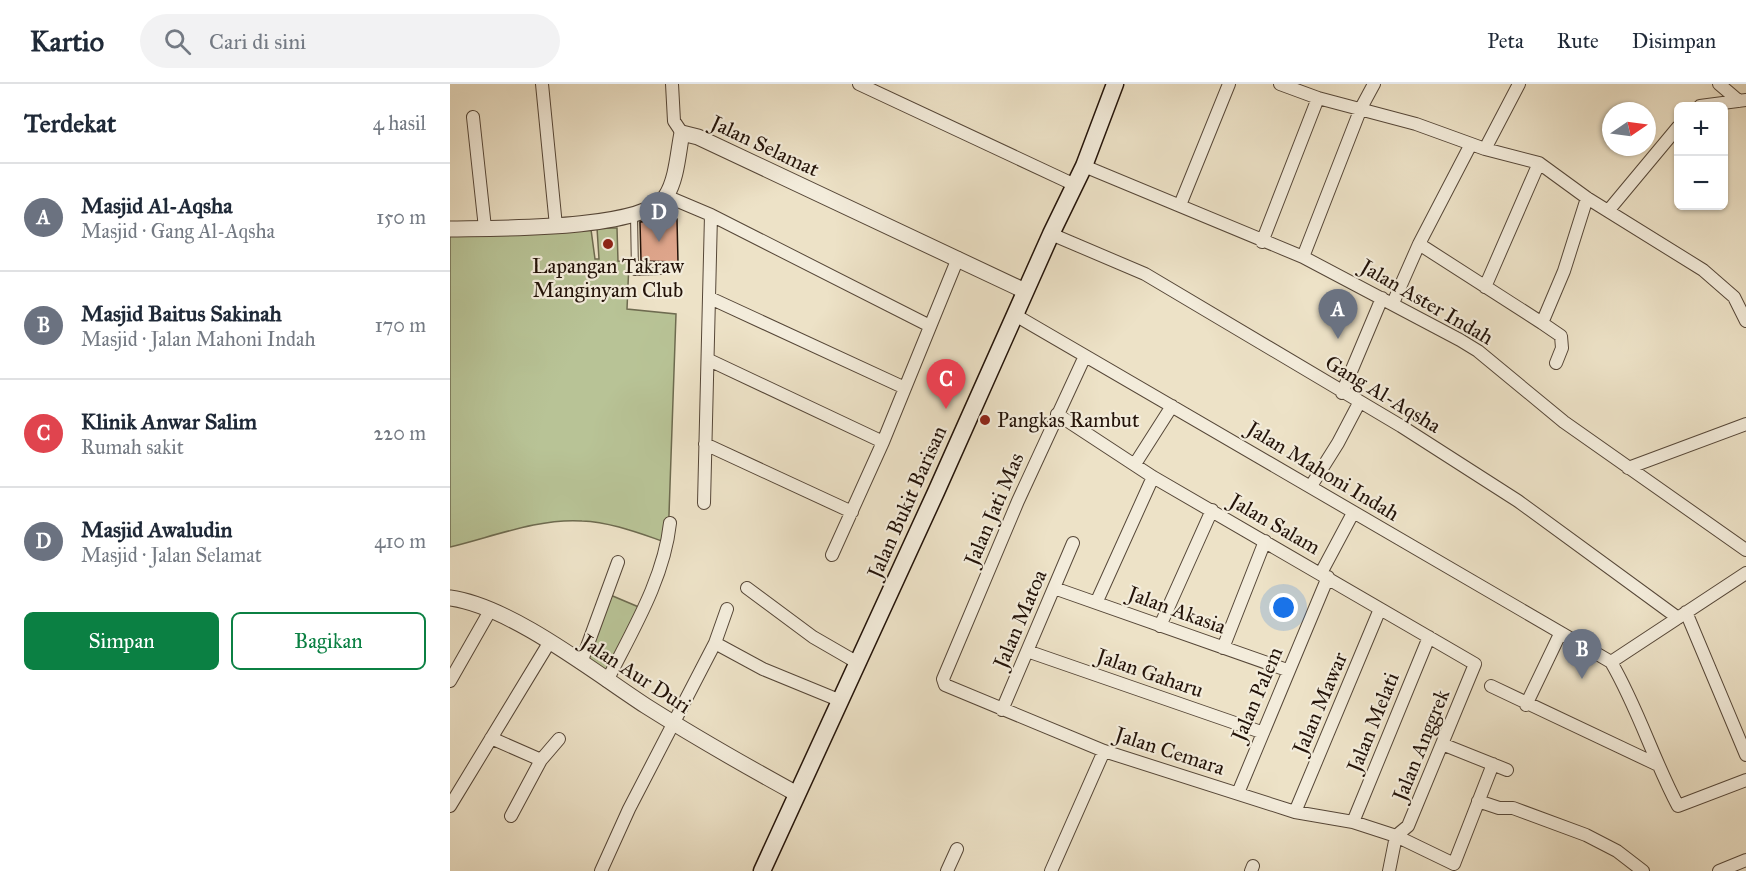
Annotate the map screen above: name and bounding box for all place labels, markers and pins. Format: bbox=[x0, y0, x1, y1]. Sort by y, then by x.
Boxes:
pin: D bbox=[640, 192, 678, 242]
marker: Lapangan Takraw Manginyam Club bbox=[601, 237, 615, 251]
place label: Lapangan Takraw Manginyam Club bbox=[532, 253, 684, 303]
pin: A bbox=[1318, 290, 1358, 339]
pin: C bbox=[926, 360, 966, 409]
place label: Pangkas Rambut bbox=[997, 407, 1140, 433]
marker: Pangkas Rambut bbox=[978, 413, 992, 427]
pin: B bbox=[1562, 630, 1602, 679]

